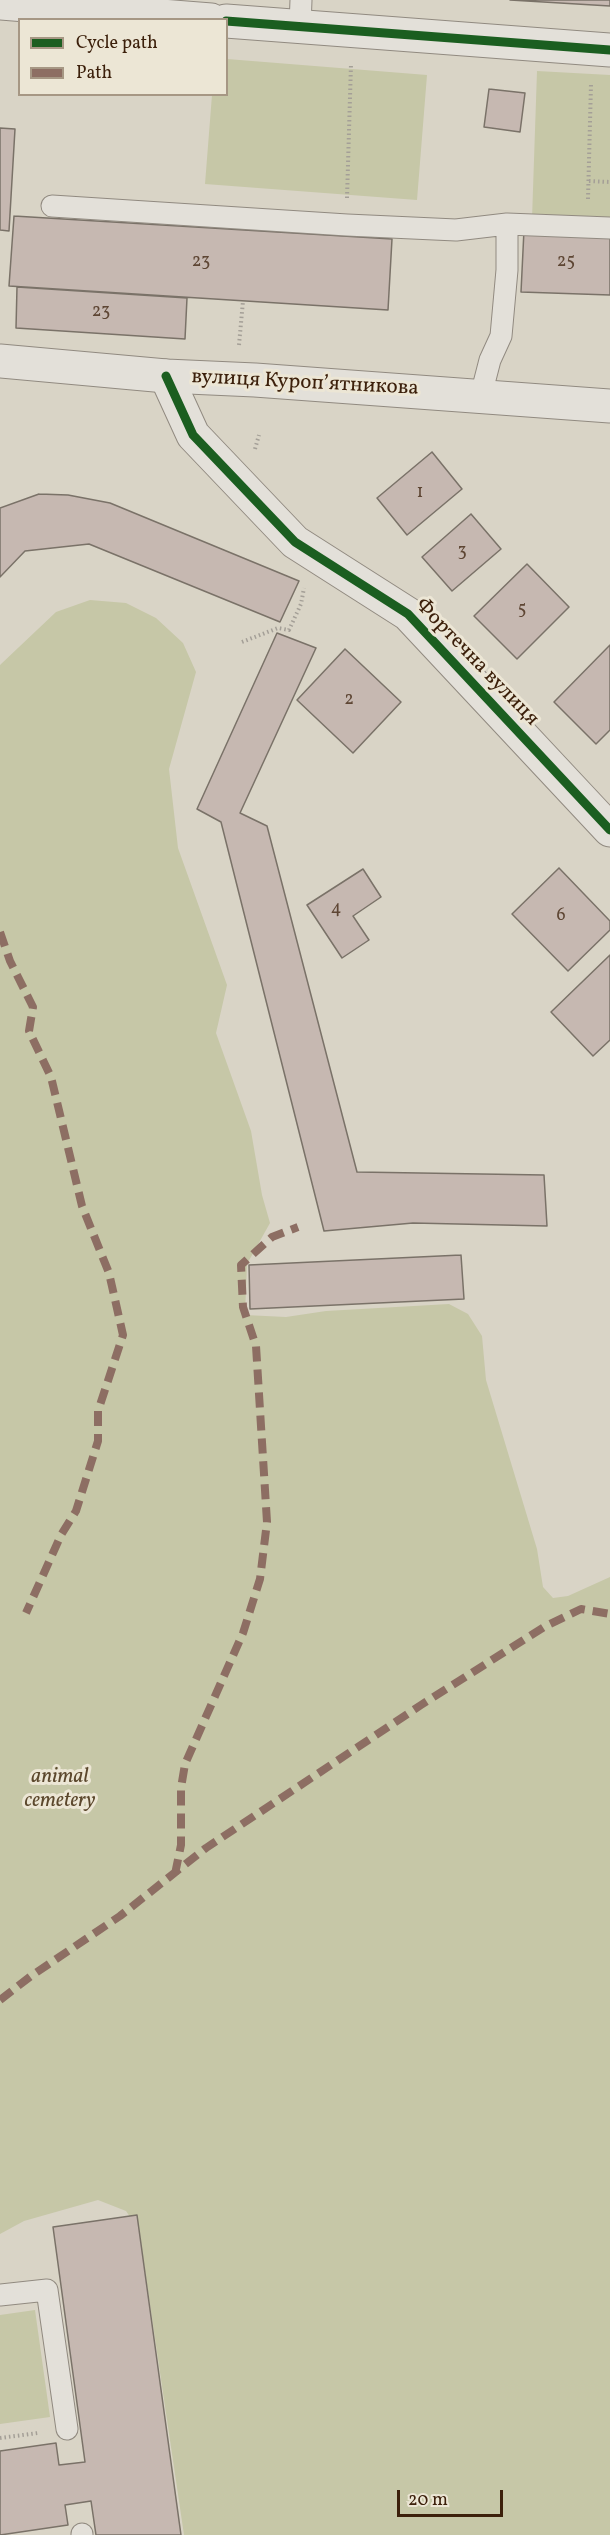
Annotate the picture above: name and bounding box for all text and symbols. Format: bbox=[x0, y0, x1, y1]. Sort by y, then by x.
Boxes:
legend bbox=[18, 18, 228, 96]
text: Cycle path bbox=[76, 31, 158, 56]
text: Path bbox=[76, 61, 112, 86]
house number: 23 bbox=[192, 252, 210, 274]
house number: 25 bbox=[557, 252, 575, 274]
house number: 23 bbox=[92, 302, 110, 324]
street label: вулиця Куропʼятникова bbox=[191, 365, 419, 403]
house number: 1 bbox=[417, 483, 423, 505]
house number: 3 bbox=[457, 542, 467, 564]
street label: Фортечна вулиця bbox=[409, 594, 543, 732]
house number: 5 bbox=[518, 600, 526, 622]
house number: 2 bbox=[344, 690, 354, 712]
house number: 4 bbox=[331, 899, 341, 921]
house number: 6 bbox=[556, 906, 566, 928]
park label: animal cemetery bbox=[25, 1765, 95, 1815]
scale bar bbox=[400, 2478, 506, 2516]
text: 20 m bbox=[408, 2488, 448, 2513]

